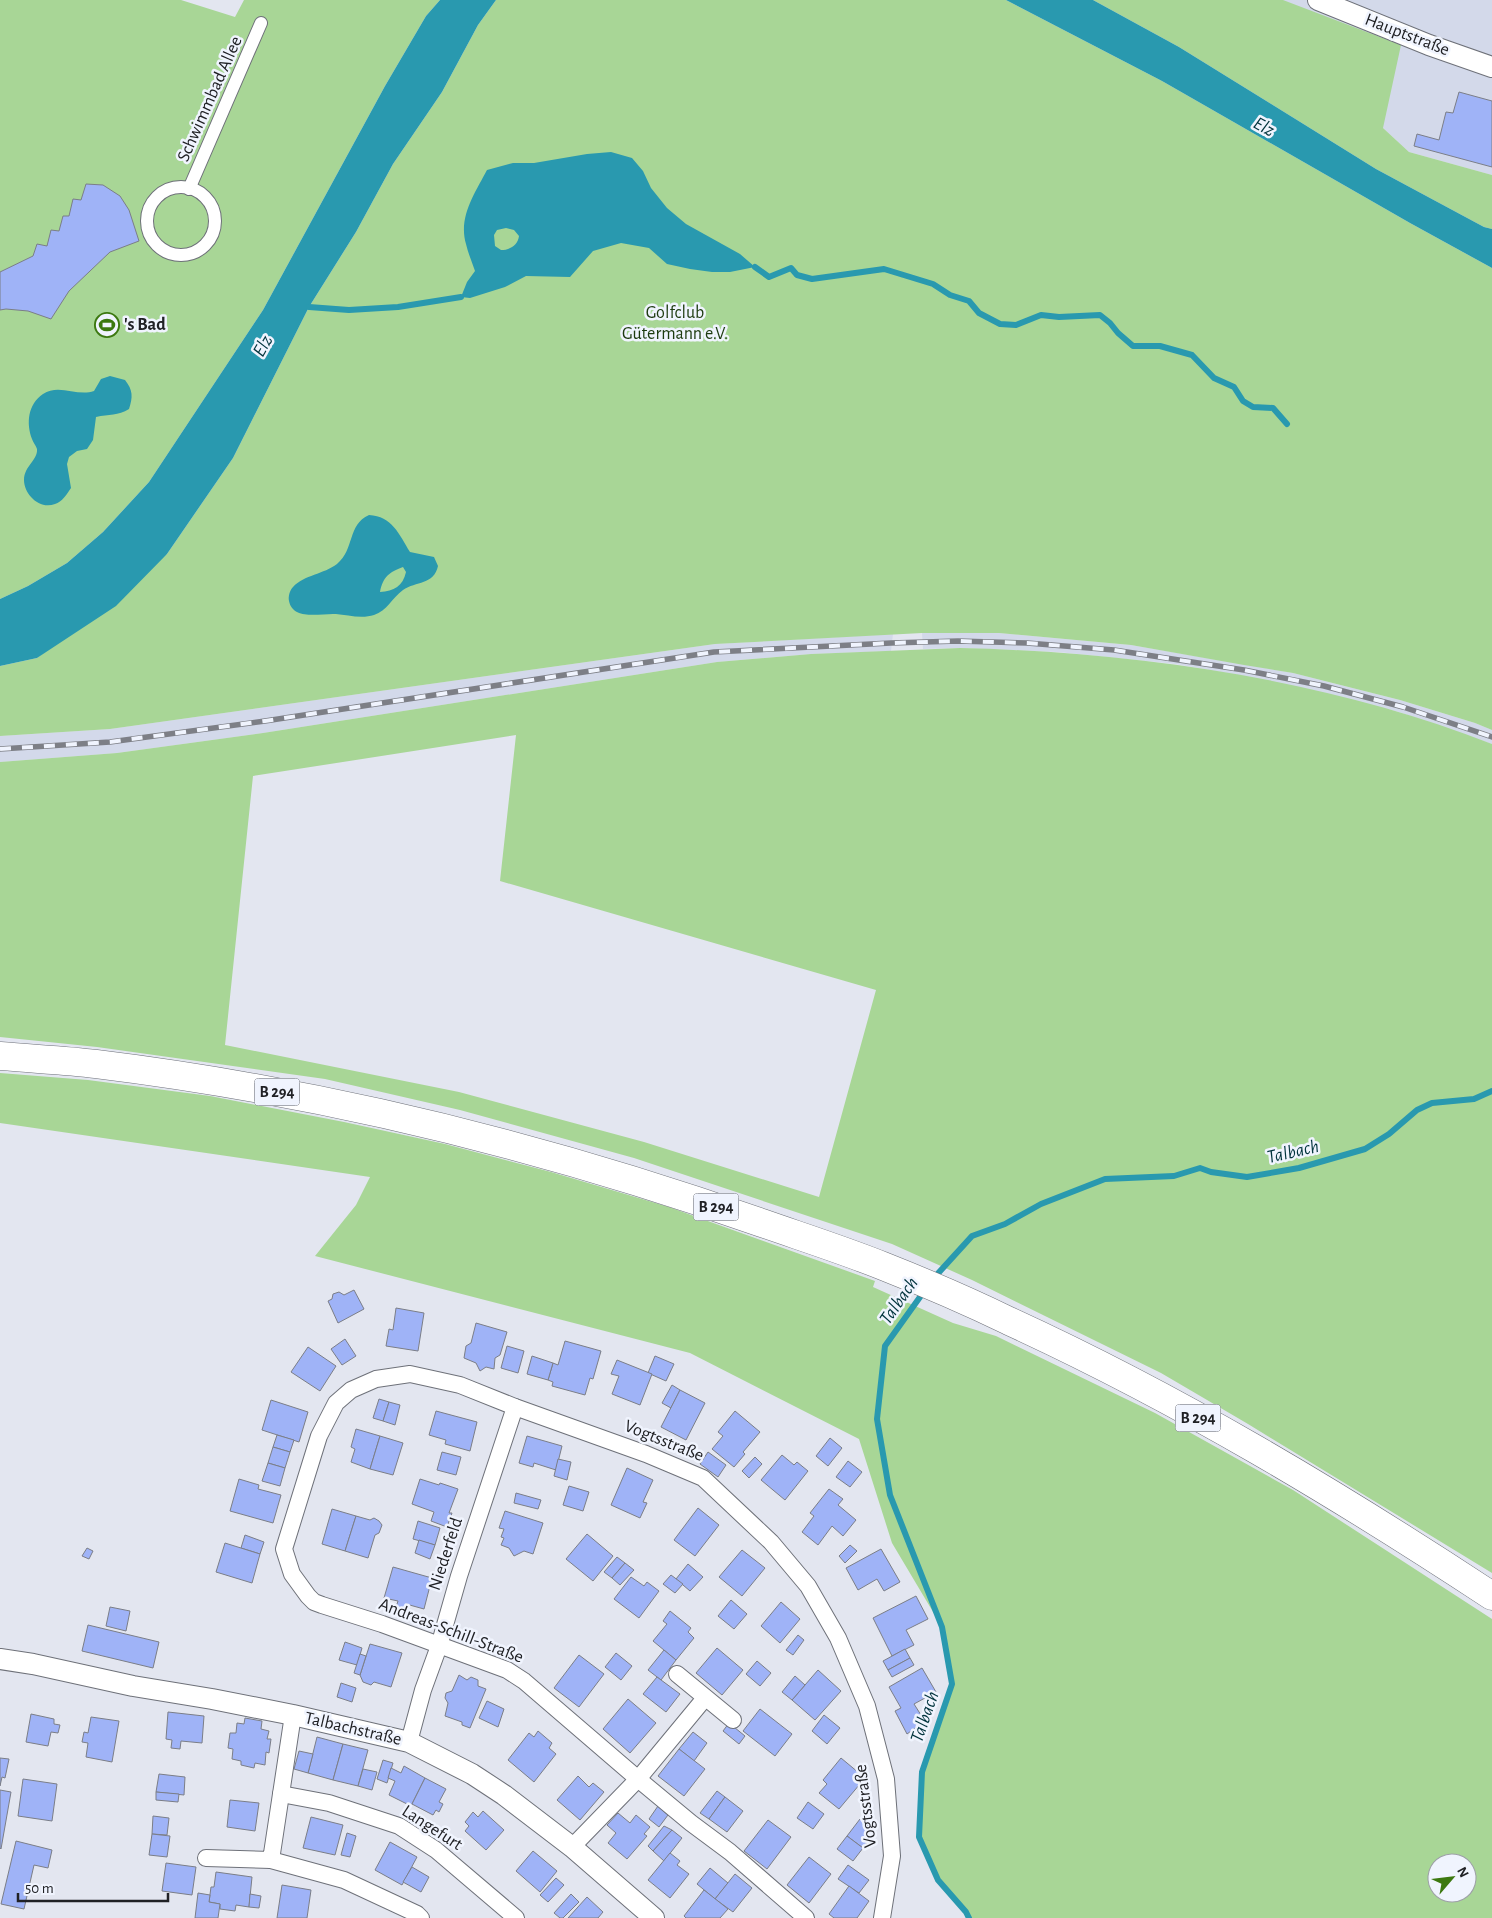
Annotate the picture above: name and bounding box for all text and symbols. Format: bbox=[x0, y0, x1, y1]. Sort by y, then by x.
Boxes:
street label: Hauptstraße bbox=[1362, 11, 1452, 59]
street label: Schwimmbad Allee bbox=[174, 34, 246, 164]
water label: Elz bbox=[1250, 114, 1278, 141]
park label: Golfclub Gütermann e.V. bbox=[622, 304, 728, 343]
sports icon: 's Bad bbox=[94, 312, 120, 338]
place label: 's Bad bbox=[124, 316, 166, 334]
water label: Elz bbox=[249, 332, 277, 360]
road number: B 294 bbox=[254, 1078, 300, 1106]
water label: Talbach bbox=[1265, 1137, 1321, 1167]
road number: B 294 bbox=[694, 1194, 738, 1220]
water label: Talbach bbox=[876, 1274, 922, 1328]
road number: B 294 bbox=[1176, 1405, 1220, 1432]
street label: Vogtsstraße bbox=[622, 1417, 706, 1465]
street label: Niederfeld bbox=[426, 1515, 466, 1593]
street label: Andreas-Schill-Straße bbox=[376, 1595, 526, 1667]
water label: Talbach bbox=[907, 1689, 943, 1745]
street label: Talbachstraße bbox=[303, 1709, 403, 1749]
street label: Vogtsstraße bbox=[852, 1763, 880, 1849]
street label: Langefurt bbox=[399, 1802, 466, 1854]
north arrow bbox=[1427, 1853, 1477, 1903]
text: N bbox=[1454, 1865, 1471, 1880]
scale bar bbox=[18, 1870, 168, 1902]
text: 50 m bbox=[25, 1881, 54, 1896]

